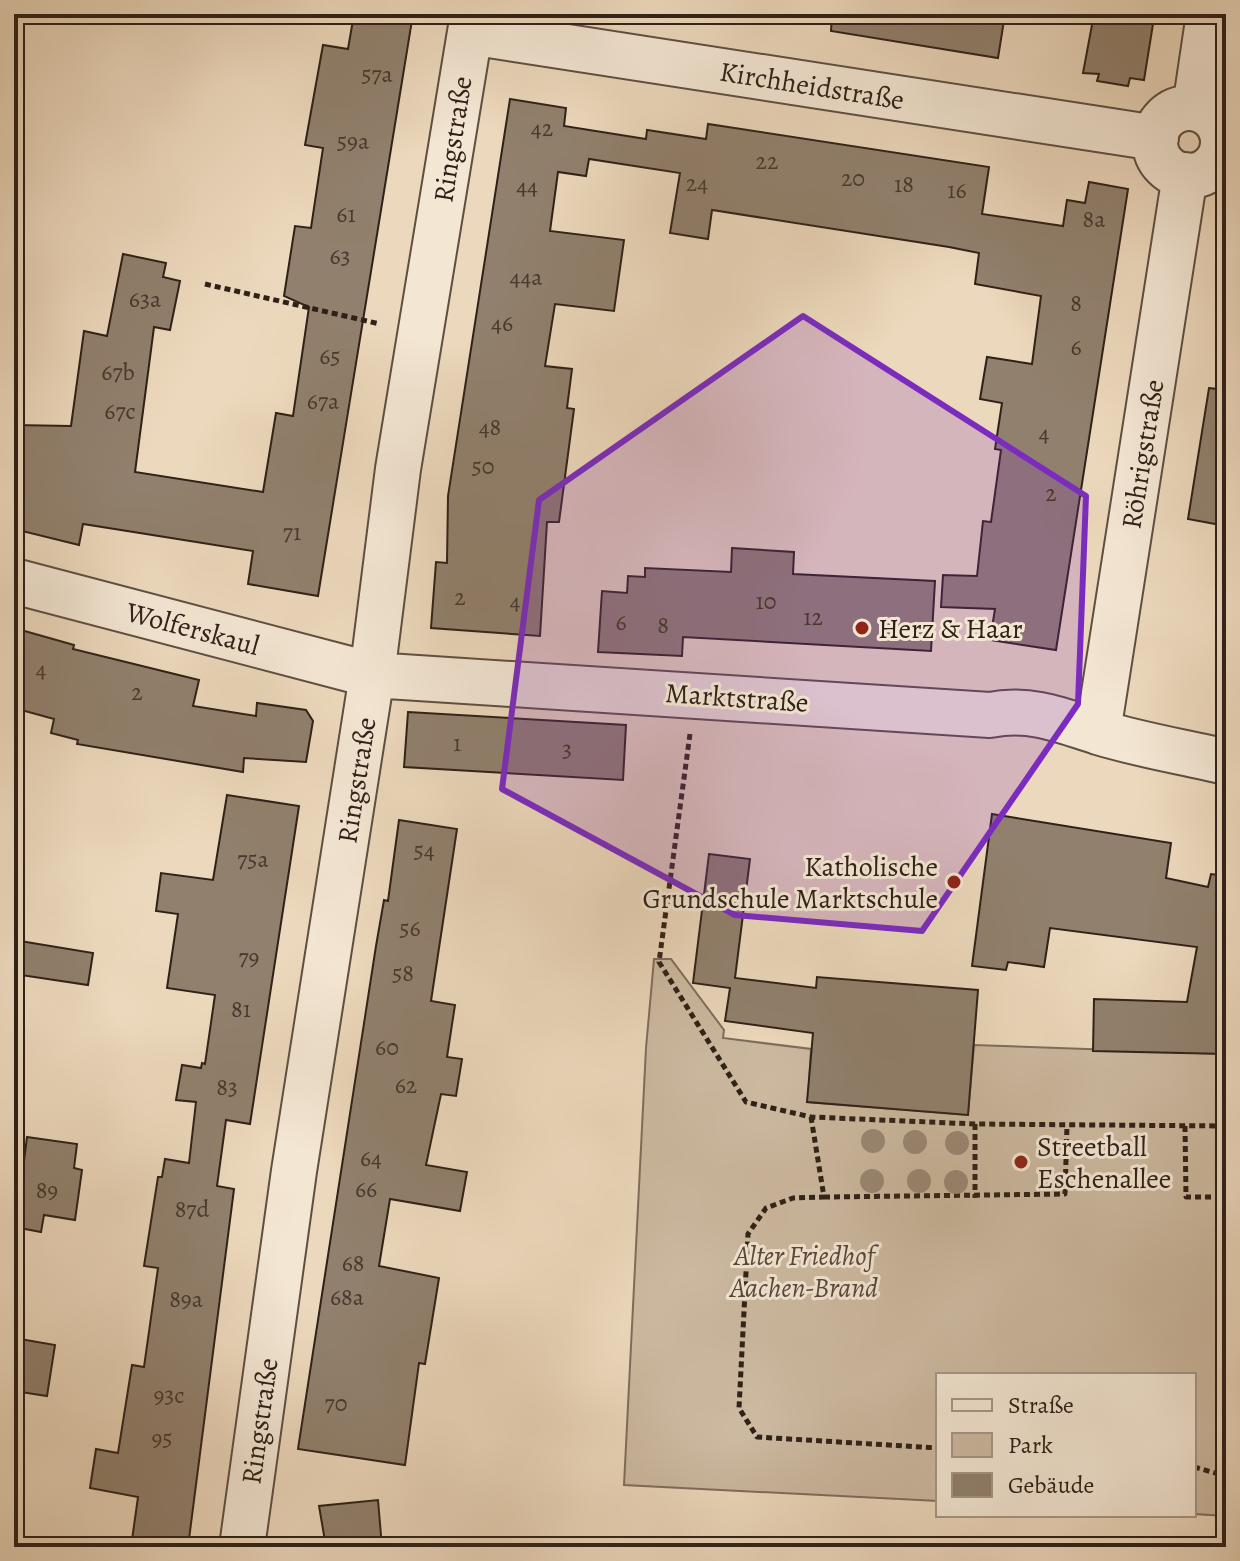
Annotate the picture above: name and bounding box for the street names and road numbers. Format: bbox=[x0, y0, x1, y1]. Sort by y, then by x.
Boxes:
street label: Kirchheidstraße bbox=[717, 53, 907, 119]
street label: Ringstraße bbox=[424, 73, 482, 205]
street label: Röhrigstraße bbox=[1112, 377, 1174, 532]
street label: Wolferskaul bbox=[121, 593, 264, 665]
street label: Marktstraße bbox=[664, 674, 810, 722]
street label: Ringstraße bbox=[328, 714, 386, 846]
street label: Ringstraße bbox=[232, 1356, 288, 1487]

